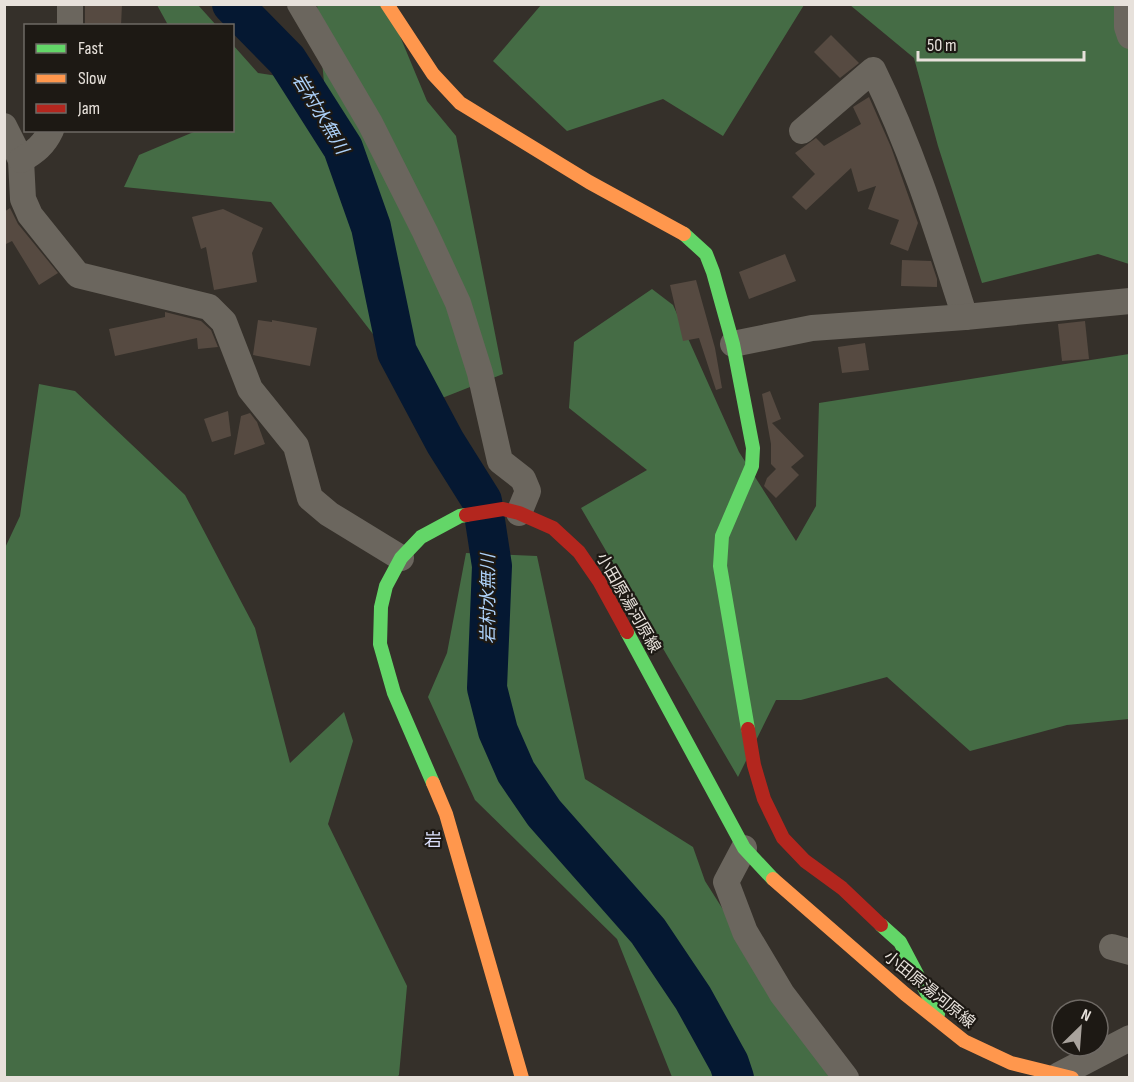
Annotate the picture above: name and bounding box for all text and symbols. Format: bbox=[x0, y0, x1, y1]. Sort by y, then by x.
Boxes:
legend bbox=[24, 24, 234, 132]
scale bar bbox=[918, 24, 1084, 62]
text: 50 m bbox=[927, 35, 957, 56]
text: Fast bbox=[78, 38, 104, 59]
text: Slow bbox=[78, 68, 107, 89]
water label: 岩村水無川 bbox=[288, 70, 353, 160]
text: Jam bbox=[77, 98, 100, 119]
street label: 小田原湯河原線 bbox=[592, 550, 664, 656]
water label: 岩村水無川 bbox=[478, 552, 499, 644]
district label: 岩 bbox=[424, 830, 442, 851]
street label: 小田原湯河原線 bbox=[879, 947, 979, 1033]
north arrow bbox=[1050, 998, 1110, 1058]
text: N bbox=[1078, 1005, 1094, 1026]

